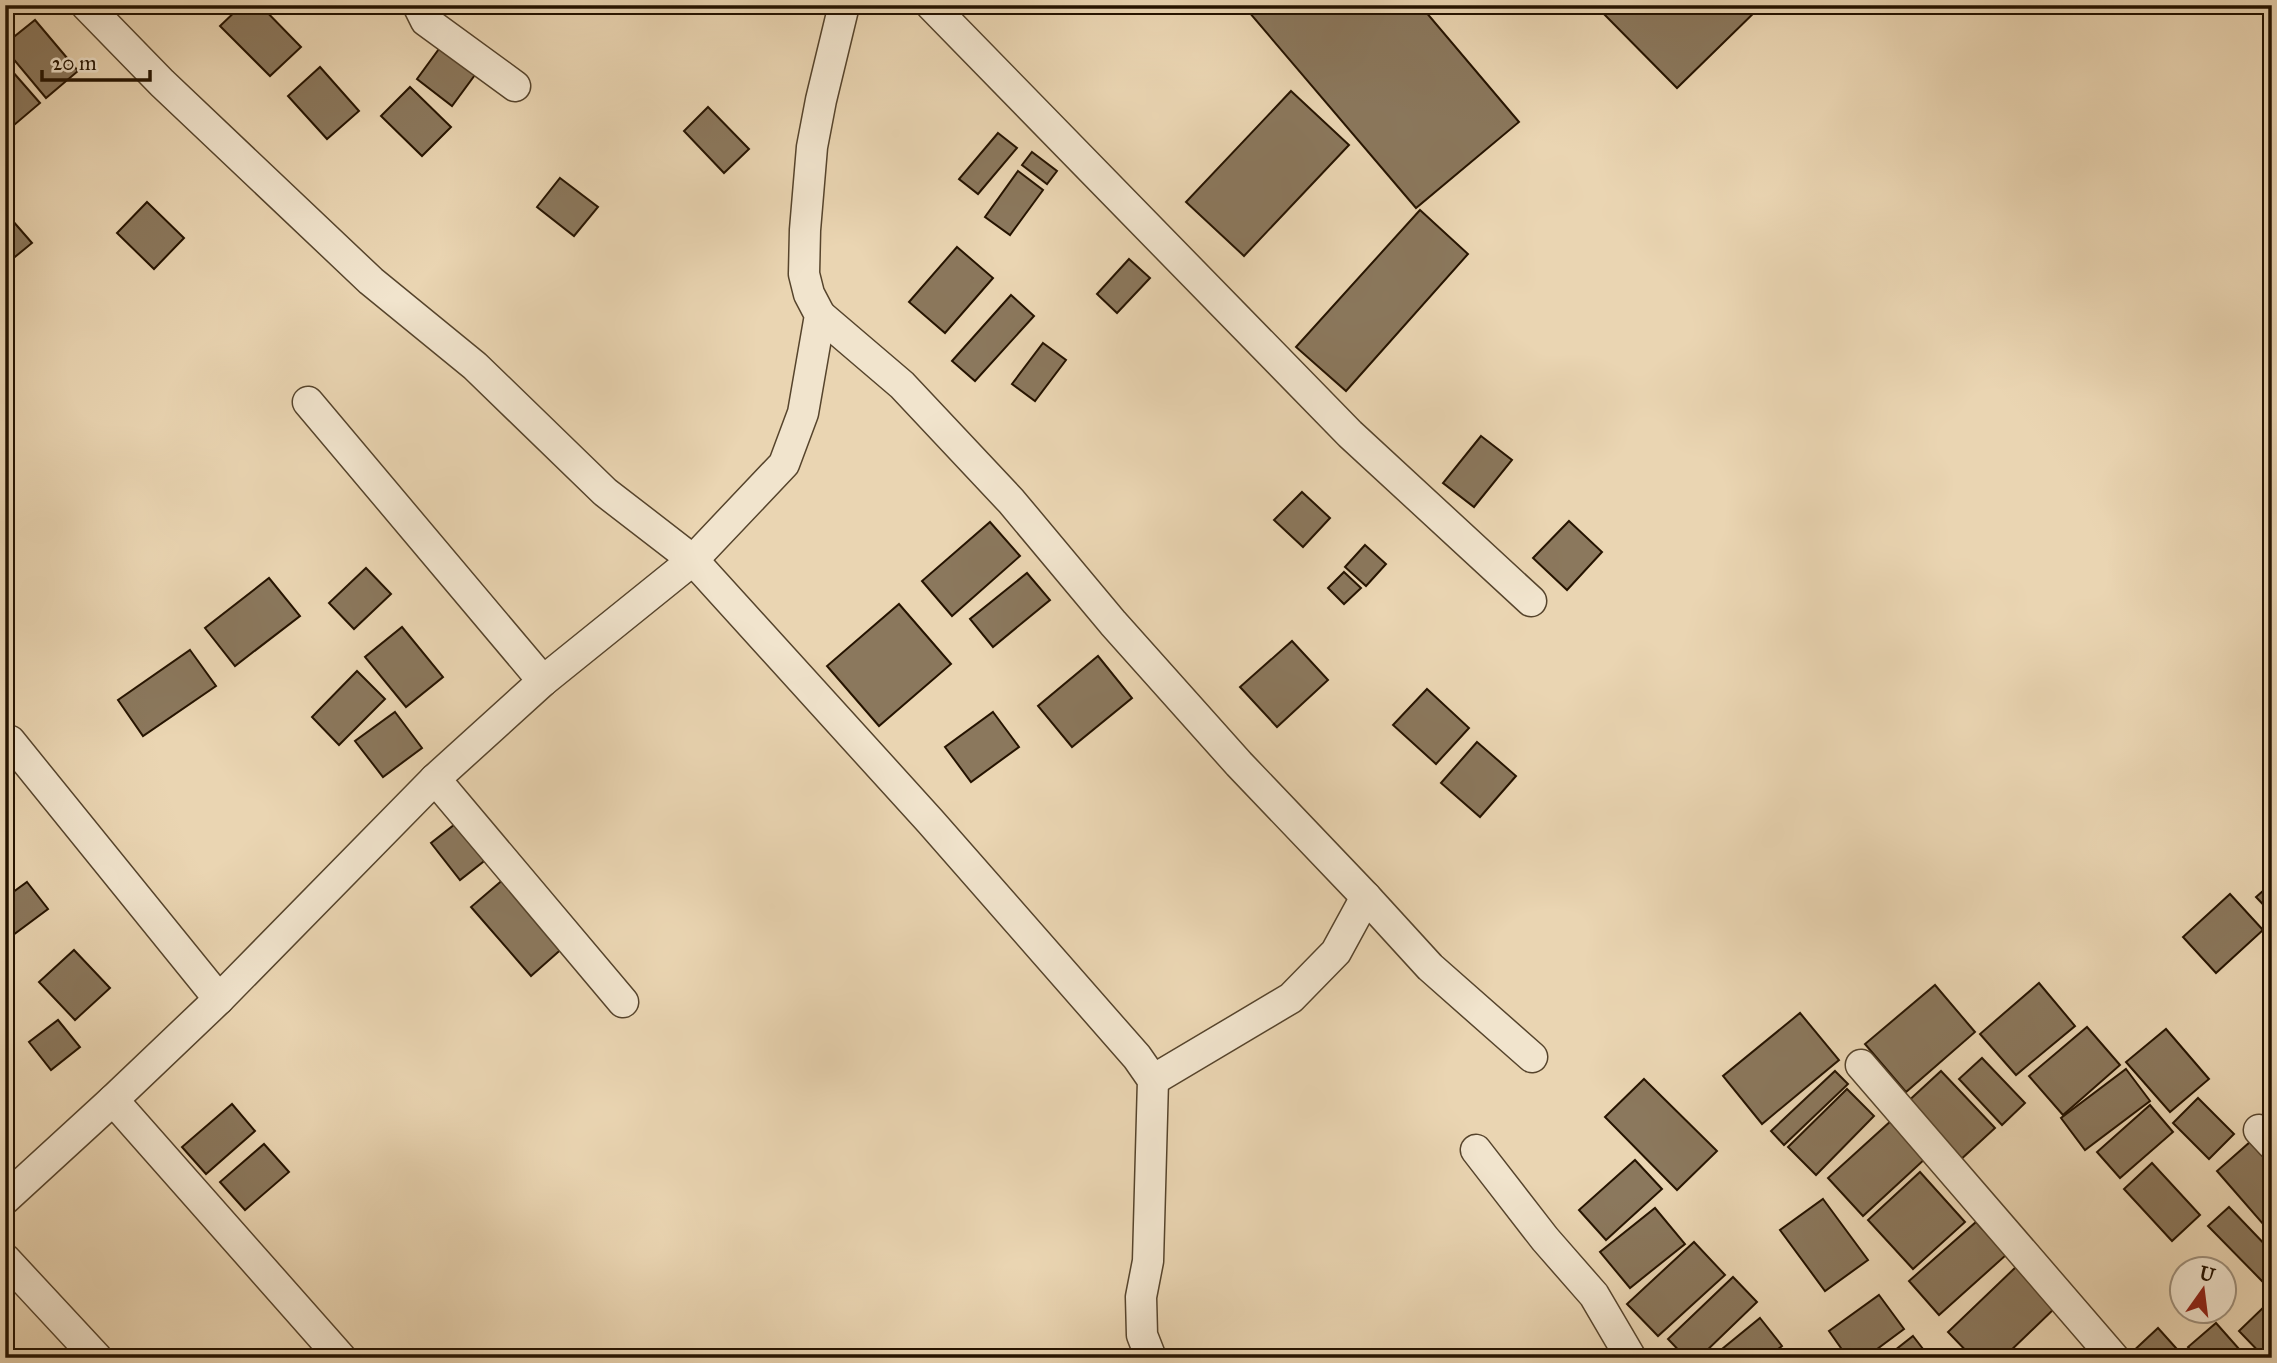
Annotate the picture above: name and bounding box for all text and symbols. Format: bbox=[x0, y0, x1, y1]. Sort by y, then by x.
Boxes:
scale bar bbox=[42, 38, 150, 82]
text: 20 m bbox=[52, 50, 97, 76]
north arrow bbox=[2168, 1254, 2238, 1324]
text: U bbox=[2197, 1261, 2218, 1287]

